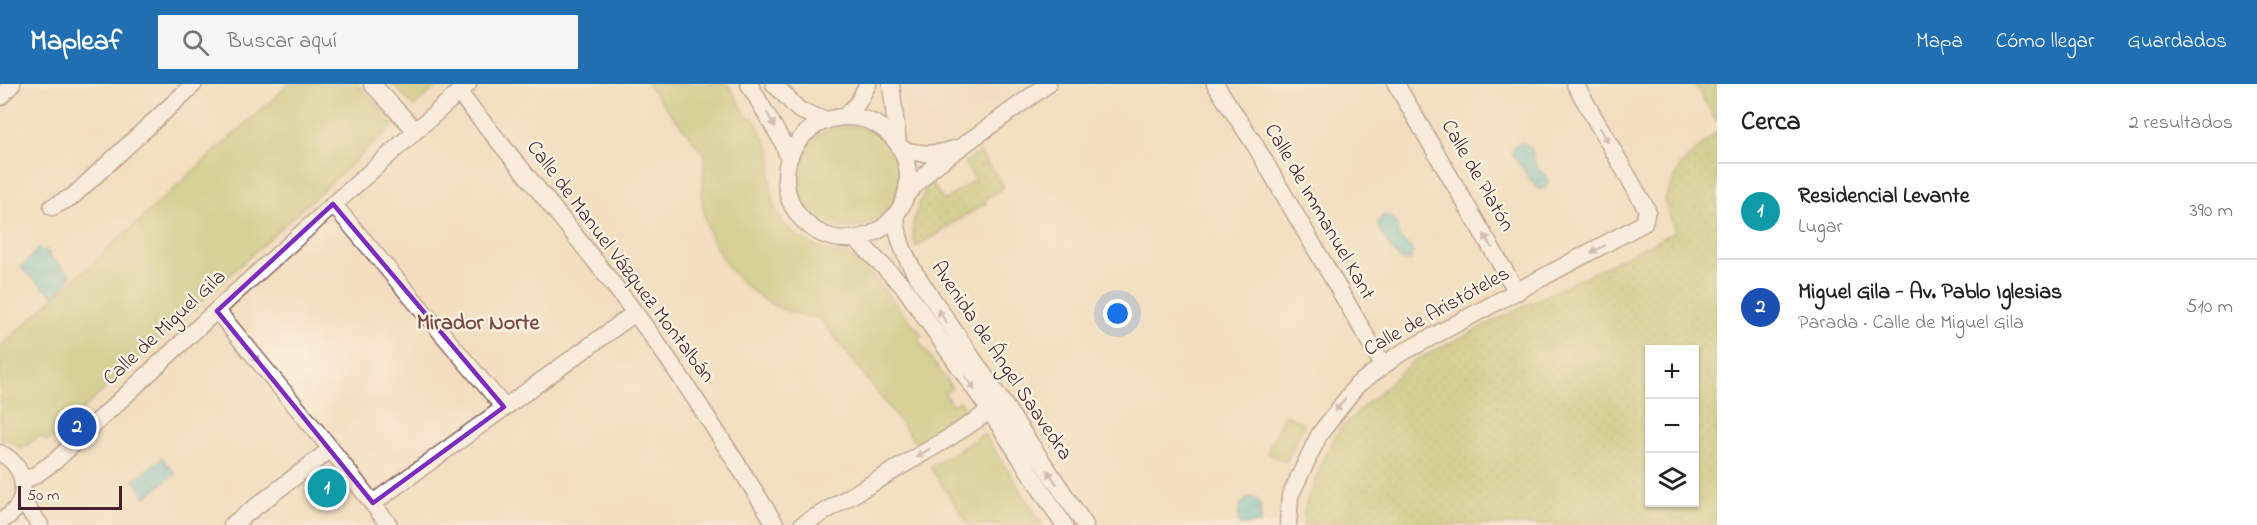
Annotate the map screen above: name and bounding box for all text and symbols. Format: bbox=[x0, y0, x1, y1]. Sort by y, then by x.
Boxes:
search box bbox=[158, 15, 578, 69]
text: Mapleaf bbox=[30, 22, 122, 63]
icon: search bbox=[179, 26, 212, 59]
text: Buscar aquí bbox=[227, 26, 337, 58]
text: Mapa bbox=[1916, 27, 1963, 57]
text: Cómo llegar bbox=[1996, 27, 2094, 57]
text: Guardados bbox=[2127, 27, 2227, 57]
text: Cerca bbox=[1741, 104, 1801, 142]
text: 2 resultados bbox=[2129, 109, 2233, 138]
one-way arrow bbox=[766, 112, 776, 129]
street label: Calle de Platón bbox=[1433, 114, 1521, 238]
street label: Calle de Immanuel Kant bbox=[1256, 118, 1382, 306]
one-way arrow bbox=[1599, 127, 1609, 144]
street label: Calle de Manuel Vázquez Montalbán bbox=[519, 134, 721, 390]
text: Residencial Levante bbox=[1798, 181, 1970, 213]
text: 1 bbox=[1757, 197, 1764, 226]
text: 390 m bbox=[2190, 197, 2233, 226]
text: Lugar bbox=[1798, 213, 1843, 242]
one-way arrow bbox=[1483, 232, 1493, 249]
one-way arrow bbox=[1590, 244, 1607, 254]
street label: Avenida de Ángel Saavedra bbox=[921, 255, 1080, 468]
street label: Calle de Aristóteles bbox=[1358, 259, 1516, 365]
street label: Calle de Miguel Gila bbox=[97, 263, 235, 395]
text: Miguel Gila - Av. Pablo Iglesias bbox=[1798, 277, 2062, 309]
text: 2 bbox=[1756, 293, 1765, 322]
text: 510 m bbox=[2186, 293, 2233, 322]
your location bbox=[1103, 299, 1132, 328]
district label: Mirador Norte bbox=[417, 308, 540, 340]
one-way arrow bbox=[936, 308, 948, 324]
text: Parada · Calle de Miguel Gila bbox=[1798, 309, 2024, 338]
map controls bbox=[1645, 345, 1699, 507]
button: + bbox=[1645, 345, 1699, 399]
one-way arrow bbox=[248, 348, 261, 364]
one-way arrow bbox=[964, 374, 976, 390]
one-way arrow bbox=[1334, 397, 1347, 413]
button: − bbox=[1645, 399, 1699, 453]
pin: 2 bbox=[58, 404, 97, 450]
one-way arrow bbox=[915, 448, 931, 459]
button: layers bbox=[1645, 453, 1699, 507]
pin: 1 bbox=[308, 466, 346, 510]
one-way arrow bbox=[1046, 469, 1058, 485]
scale bar bbox=[18, 483, 122, 510]
text: 50 m bbox=[27, 484, 59, 508]

